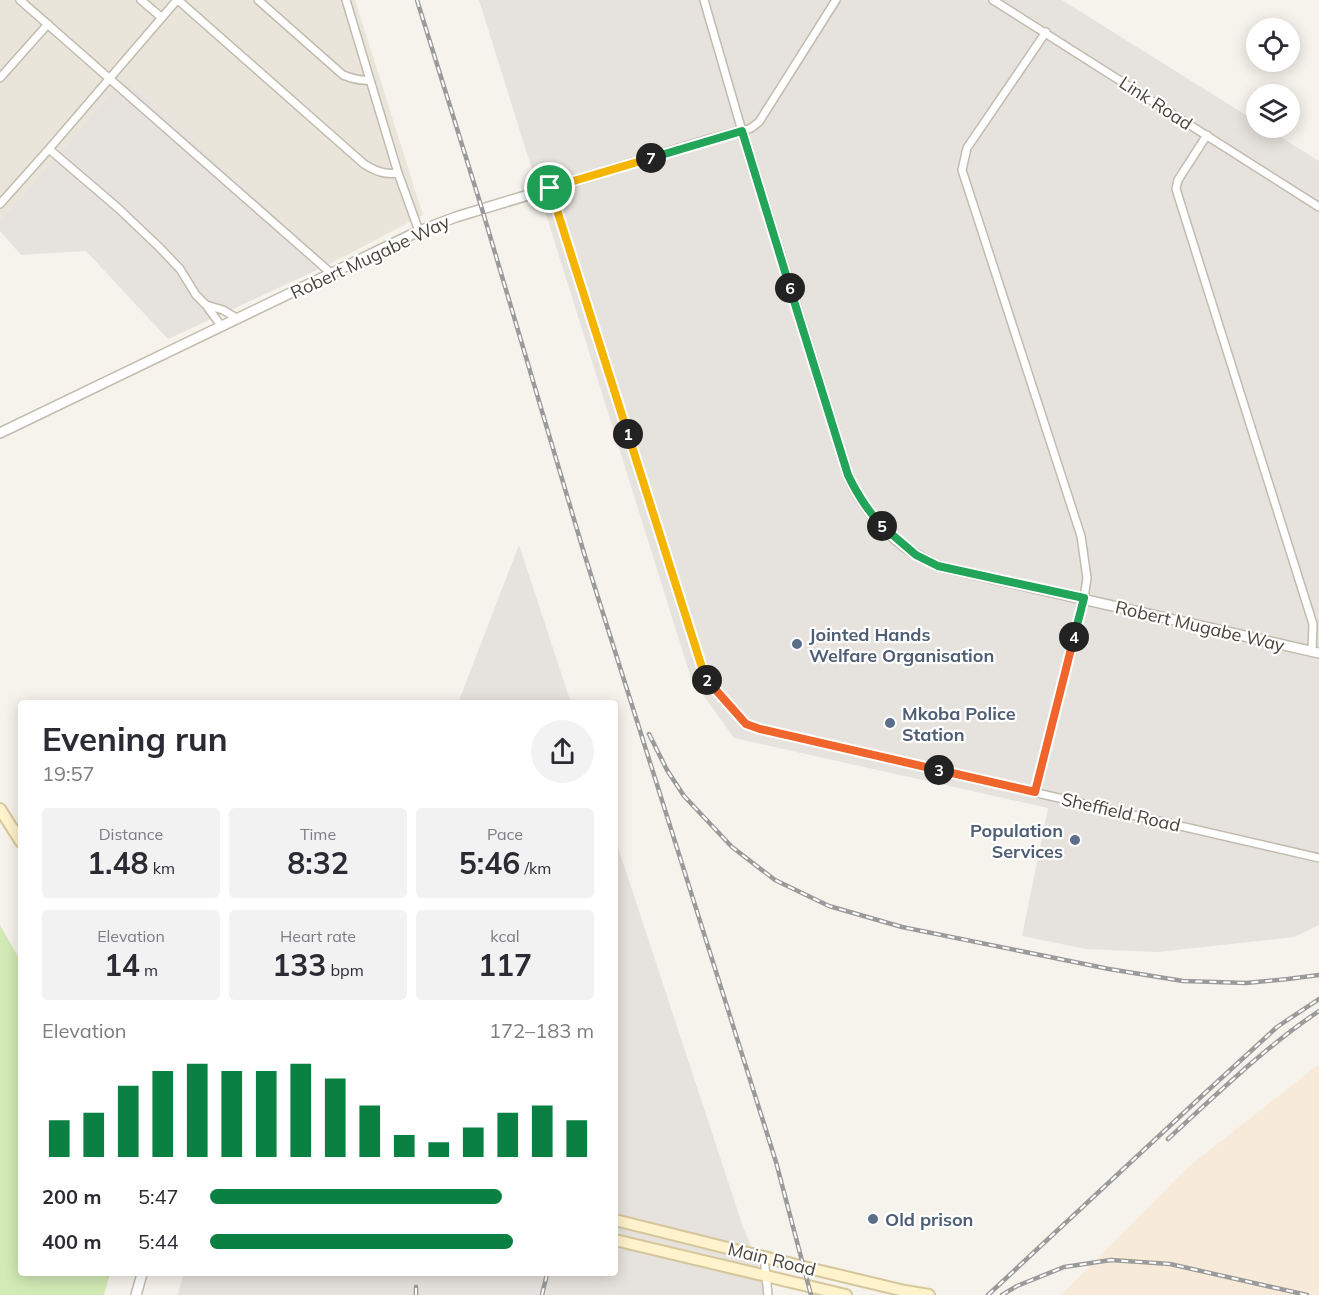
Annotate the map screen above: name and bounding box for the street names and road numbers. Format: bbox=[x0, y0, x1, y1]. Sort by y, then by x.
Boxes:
street label: Link Road bbox=[1115, 71, 1197, 135]
street label: Robert Mugabe Way bbox=[287, 210, 454, 304]
street label: Robert Mugabe Way bbox=[1113, 595, 1287, 657]
street label: Sheffield Road bbox=[1059, 787, 1183, 837]
street label: Main Road bbox=[726, 1237, 818, 1281]

